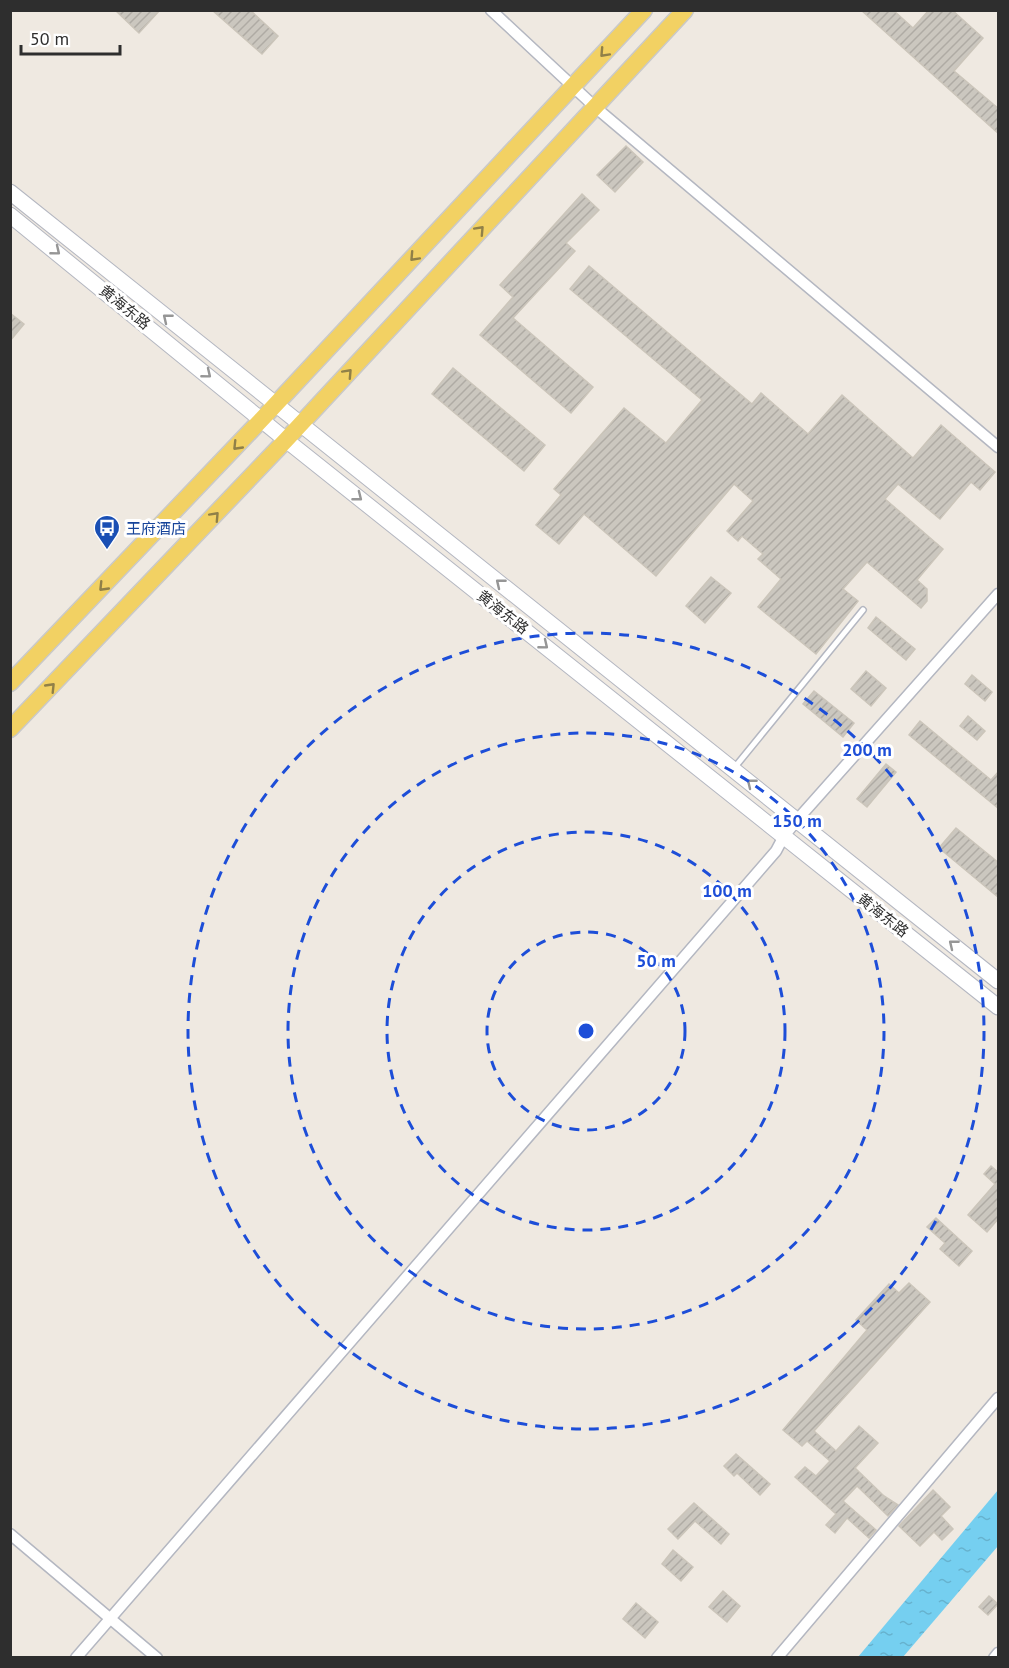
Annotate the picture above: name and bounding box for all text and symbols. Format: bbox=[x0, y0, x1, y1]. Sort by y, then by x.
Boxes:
scale bar bbox=[21, 18, 120, 56]
text: 50 m bbox=[30, 27, 69, 50]
one-way arrow bbox=[600, 47, 611, 57]
one-way arrow bbox=[473, 227, 484, 237]
one-way arrow bbox=[49, 244, 60, 255]
one-way arrow bbox=[410, 250, 421, 261]
street label: 黄海东路 bbox=[96, 281, 154, 333]
one-way arrow bbox=[163, 314, 174, 325]
one-way arrow bbox=[200, 367, 211, 378]
one-way arrow bbox=[341, 370, 352, 380]
one-way arrow bbox=[234, 438, 245, 449]
one-way arrow bbox=[352, 490, 363, 501]
one-way arrow bbox=[207, 512, 218, 523]
bus stop icon: 王府酒店 bbox=[92, 513, 122, 551]
place label: 王府酒店 bbox=[126, 519, 186, 538]
one-way arrow bbox=[99, 579, 110, 590]
one-way arrow bbox=[496, 580, 507, 591]
street label: 黄海东路 bbox=[474, 586, 532, 638]
one-way arrow bbox=[537, 637, 548, 648]
one-way arrow bbox=[44, 684, 55, 694]
text: 200 m bbox=[842, 738, 892, 761]
one-way arrow bbox=[747, 780, 758, 791]
text: 150 m bbox=[772, 809, 822, 832]
text: 100 m bbox=[702, 879, 752, 902]
street label: 黄海东路 bbox=[854, 889, 912, 941]
one-way arrow bbox=[949, 941, 960, 952]
text: 50 m bbox=[636, 949, 676, 972]
centre of rings bbox=[576, 1021, 596, 1041]

